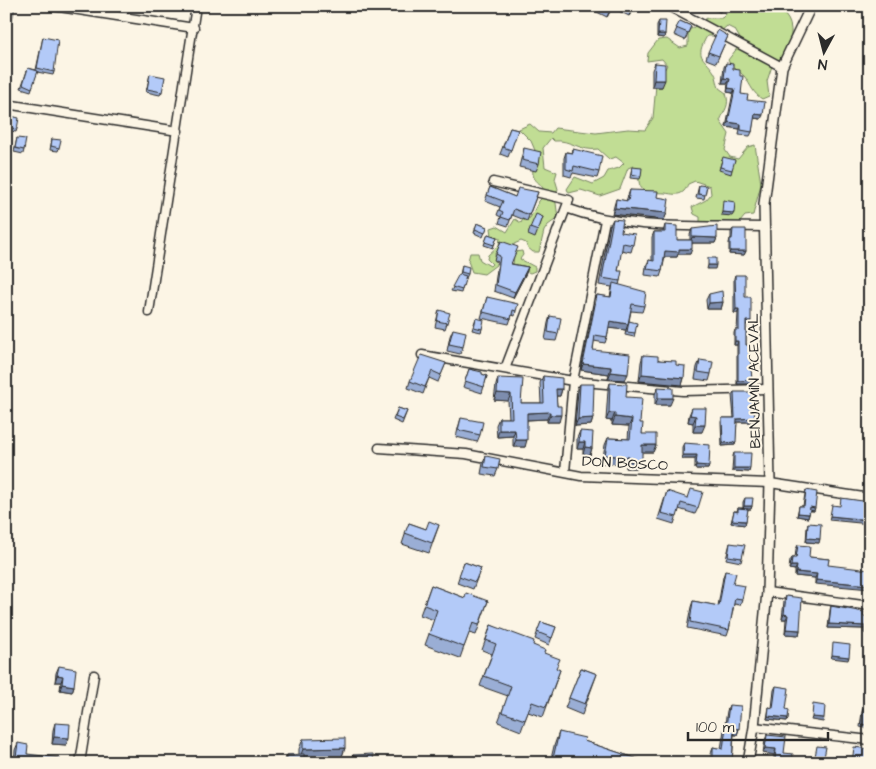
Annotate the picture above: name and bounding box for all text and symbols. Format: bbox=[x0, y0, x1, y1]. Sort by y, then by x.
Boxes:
north arrow bbox=[798, 28, 848, 78]
text: N bbox=[817, 53, 828, 74]
street label: BENJAMÍN ACEVAL bbox=[743, 313, 766, 449]
street label: DON BOSCO bbox=[581, 451, 669, 476]
scale bar bbox=[688, 709, 828, 741]
text: 100 m bbox=[696, 717, 735, 738]

